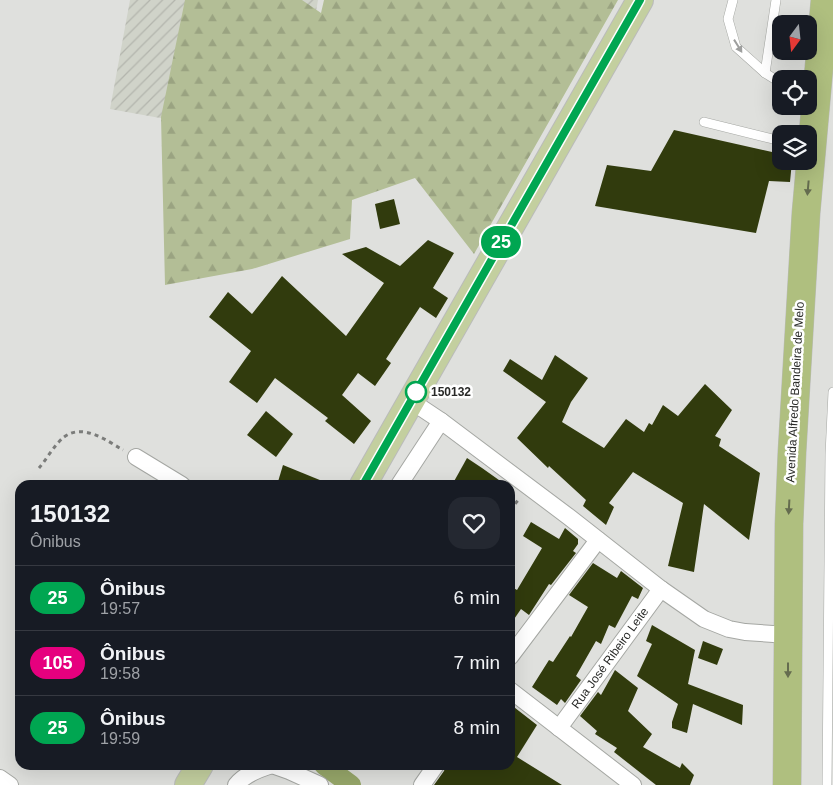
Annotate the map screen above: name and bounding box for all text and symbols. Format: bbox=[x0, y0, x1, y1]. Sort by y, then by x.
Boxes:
north arrow bbox=[772, 15, 818, 60]
map controls bbox=[772, 15, 817, 170]
one-way arrow bbox=[734, 39, 743, 52]
button: locate bbox=[772, 70, 817, 115]
button: layers bbox=[772, 125, 817, 170]
one-way arrow bbox=[804, 180, 812, 196]
line badge: 25 bbox=[478, 226, 524, 258]
text: 25 bbox=[491, 232, 511, 252]
street label: Avenida Alfredo Bandeira de Melo bbox=[783, 301, 807, 483]
marker: 150132 bbox=[405, 381, 427, 403]
place label: 150132 bbox=[431, 385, 471, 399]
button: heart bbox=[448, 497, 500, 549]
text: 150132 bbox=[30, 500, 110, 527]
one-way arrow bbox=[785, 500, 793, 516]
text: Ônibus bbox=[30, 533, 81, 550]
text: Ônibus bbox=[100, 578, 165, 599]
text: 6 min bbox=[454, 587, 500, 608]
text: 25 bbox=[47, 588, 68, 608]
text: 19:57 bbox=[100, 600, 140, 617]
street label: Rua José Ribeiro Leite bbox=[569, 605, 652, 711]
text: Ônibus bbox=[100, 643, 165, 664]
text: 7 min bbox=[454, 652, 500, 673]
text: 105 bbox=[42, 653, 73, 673]
one-way arrow bbox=[784, 662, 792, 678]
text: 19:58 bbox=[100, 665, 140, 682]
text: Ônibus bbox=[100, 708, 165, 729]
text: 8 min bbox=[454, 717, 500, 738]
text: 25 bbox=[47, 718, 68, 738]
text: 19:59 bbox=[100, 730, 140, 747]

